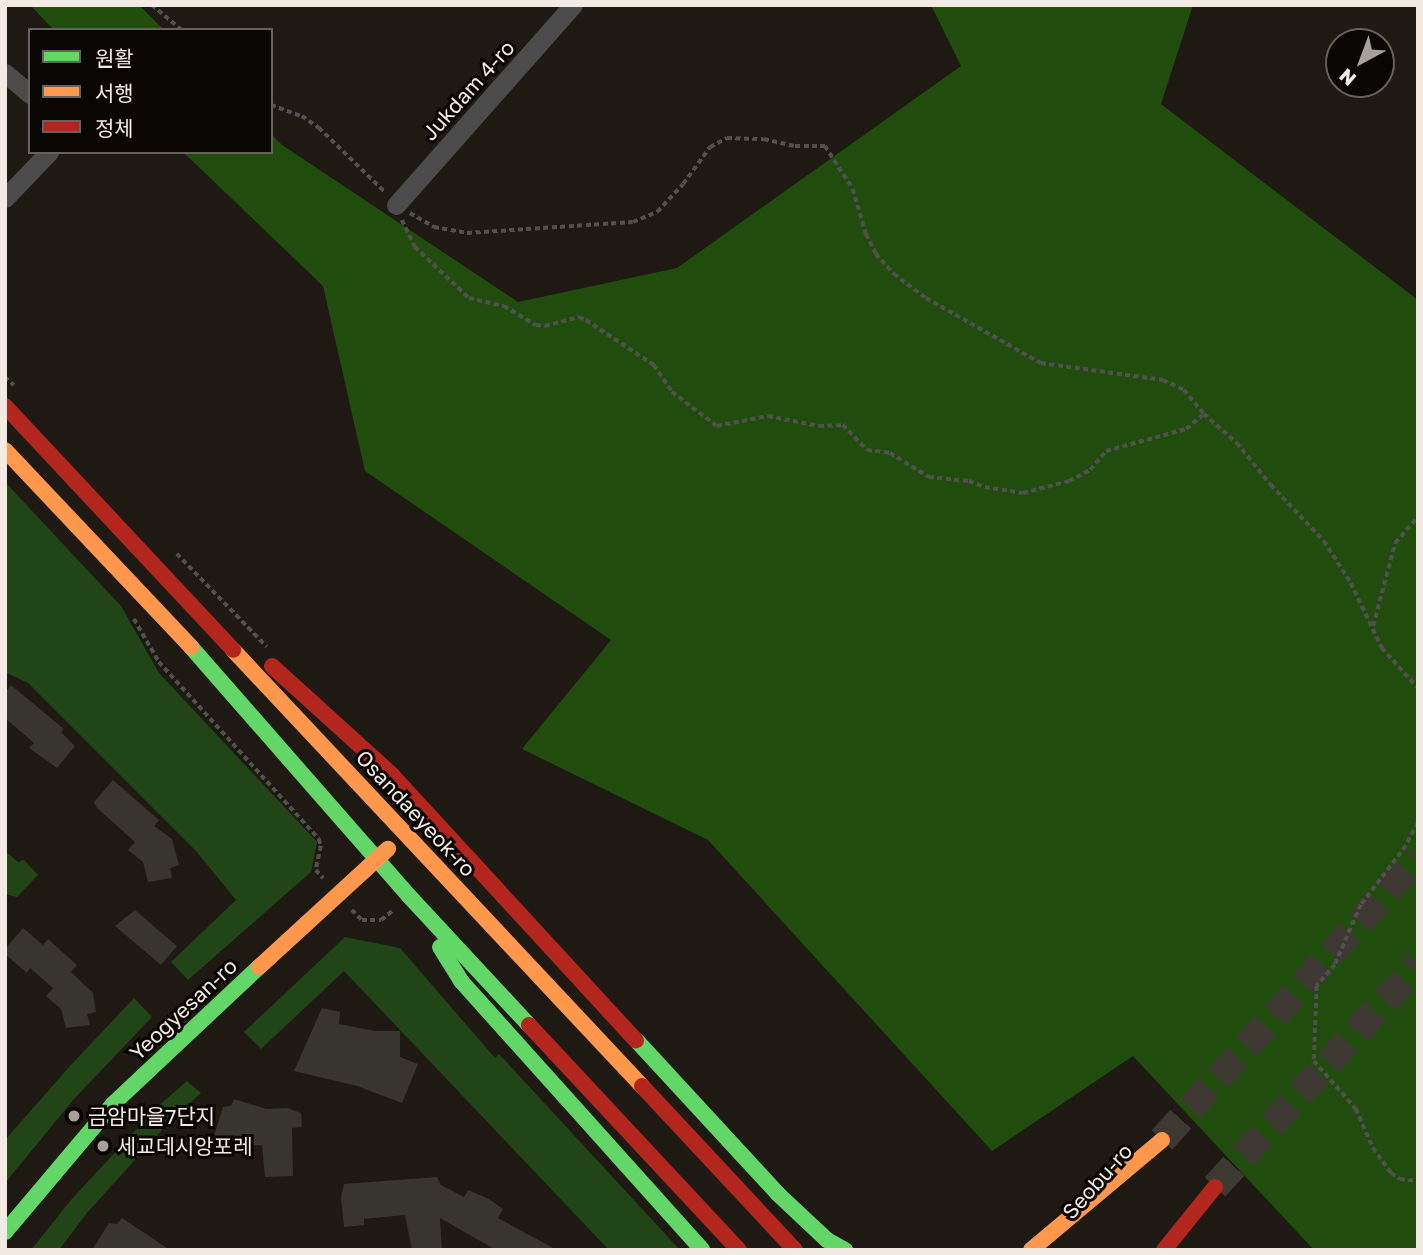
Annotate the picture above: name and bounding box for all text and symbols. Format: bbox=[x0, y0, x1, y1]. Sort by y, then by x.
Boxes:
legend bbox=[28, 28, 273, 154]
north arrow bbox=[1325, 28, 1395, 98]
street label: Jukdam 4-ro bbox=[417, 35, 519, 145]
text: 원활 bbox=[95, 45, 134, 71]
text: N bbox=[1334, 64, 1360, 91]
text: 서행 bbox=[95, 80, 134, 106]
text: 정체 bbox=[95, 115, 134, 141]
street label: Osandaeyeok-ro bbox=[351, 745, 481, 881]
street label: Yeogyesan-ro bbox=[124, 953, 242, 1065]
place label: 금암마을7단지 bbox=[88, 1103, 215, 1129]
marker: 금암마을7단지 bbox=[66, 1108, 82, 1124]
place label: 세교데시앙포레 bbox=[117, 1133, 252, 1159]
marker: 세교데시앙포레 bbox=[95, 1138, 111, 1154]
street label: Seobu-ro bbox=[1057, 1138, 1137, 1224]

